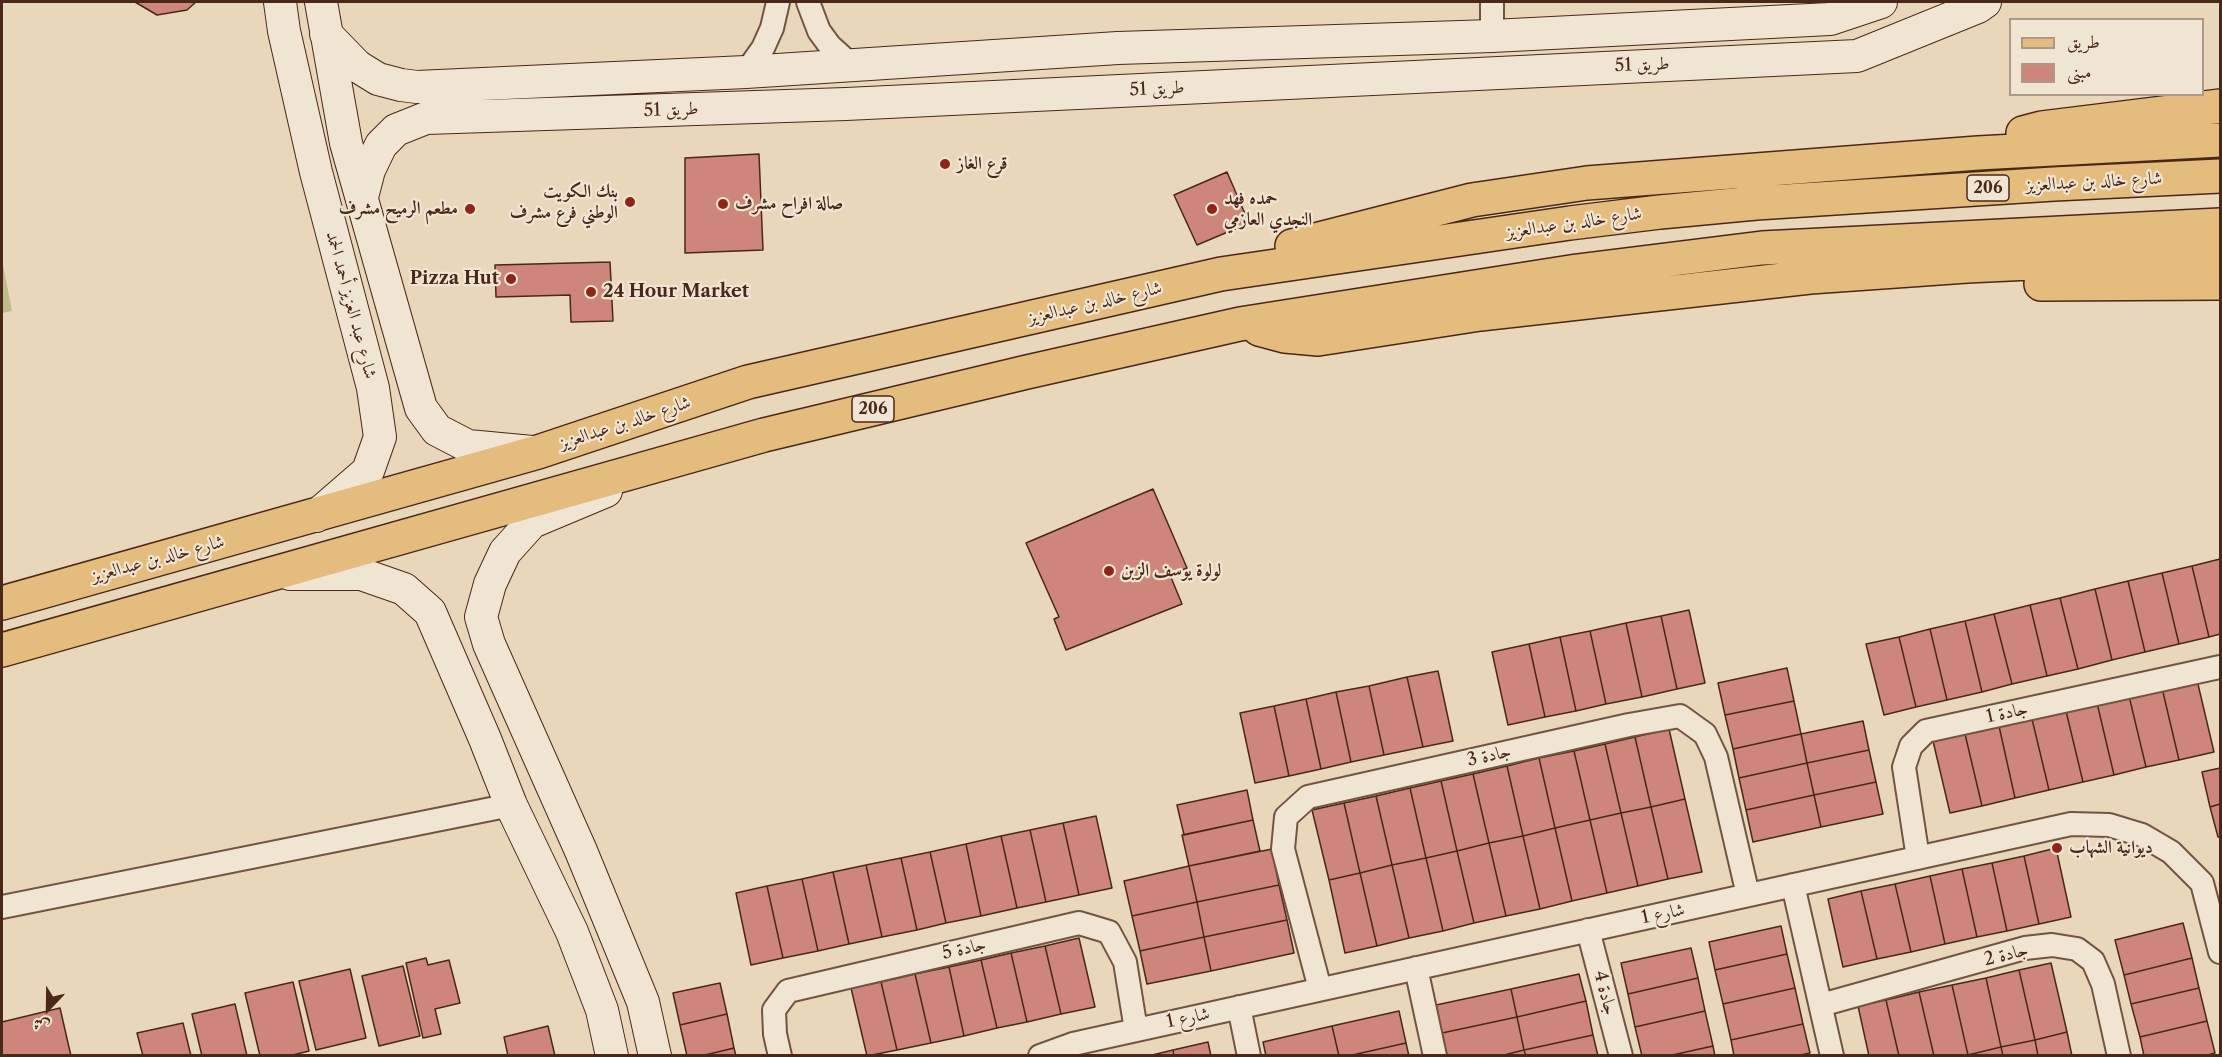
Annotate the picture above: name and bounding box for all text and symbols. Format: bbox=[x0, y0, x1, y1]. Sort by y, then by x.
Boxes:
legend bbox=[2009, 18, 2204, 96]
text: طريق bbox=[2067, 31, 2100, 53]
street label: طريق 51 bbox=[1614, 53, 1670, 77]
text: مبنى bbox=[2067, 61, 2092, 83]
street label: طريق 51 bbox=[1129, 77, 1185, 101]
street label: طريق 51 bbox=[643, 98, 699, 122]
place label: قرع الغاز bbox=[957, 153, 1008, 175]
marker: قرع الغاز bbox=[938, 157, 952, 171]
street label: شارع خالد بن عبدالعزيز bbox=[2025, 168, 2163, 196]
road number: 206 bbox=[1967, 175, 2009, 201]
place label: بنك الكويت الوطني فرع مشرف bbox=[510, 181, 618, 224]
place label: حمده فهد النجدي العازمي bbox=[1224, 188, 1312, 230]
place label: صالة افراح مشرف bbox=[735, 193, 843, 215]
marker: بنك الكويت الوطني فرع مشرف bbox=[623, 195, 637, 209]
marker: صالة افراح مشرف bbox=[716, 197, 730, 211]
place label: مطعم الرميح مشرف bbox=[339, 198, 458, 220]
marker: مطعم الرميح مشرف bbox=[463, 202, 477, 216]
marker: حمده فهد النجدي العازمي bbox=[1205, 202, 1219, 216]
street label: شارع خالد بن عبدالعزيز bbox=[1505, 203, 1643, 243]
street label: شارع عبد العزيز أحمد الحمد bbox=[321, 229, 381, 381]
place label: Pizza Hut bbox=[410, 268, 499, 290]
marker: Pizza Hut bbox=[504, 272, 518, 286]
street label: شارع خالد بن عبدالعزيز bbox=[1026, 277, 1164, 329]
place label: 24 Hour Market bbox=[603, 281, 749, 303]
marker: 24 Hour Market bbox=[584, 285, 598, 299]
street label: شارع خالد بن عبدالعزيز bbox=[557, 392, 693, 454]
road number: 206 bbox=[852, 396, 894, 422]
street label: شارع خالد بن عبدالعزيز bbox=[89, 531, 227, 587]
place label: لولوة يوسف الزبن bbox=[1121, 560, 1221, 582]
marker: لولوة يوسف الزبن bbox=[1102, 564, 1116, 578]
street label: جادة 1 bbox=[1984, 698, 2030, 728]
street label: جادة 3 bbox=[1465, 740, 1513, 772]
place label: ديوانية الشهاب bbox=[2069, 837, 2153, 859]
marker: ديوانية الشهاب bbox=[2050, 841, 2064, 855]
street label: شارع 1 bbox=[1639, 899, 1687, 929]
street label: جادة 5 bbox=[940, 933, 988, 965]
street label: جادة 2 bbox=[1982, 939, 2030, 971]
street label: جادة 4 bbox=[1589, 968, 1621, 1018]
north arrow bbox=[18, 979, 78, 1039]
street label: شارع 1 bbox=[1164, 1003, 1212, 1033]
text: ش bbox=[30, 1013, 52, 1038]

